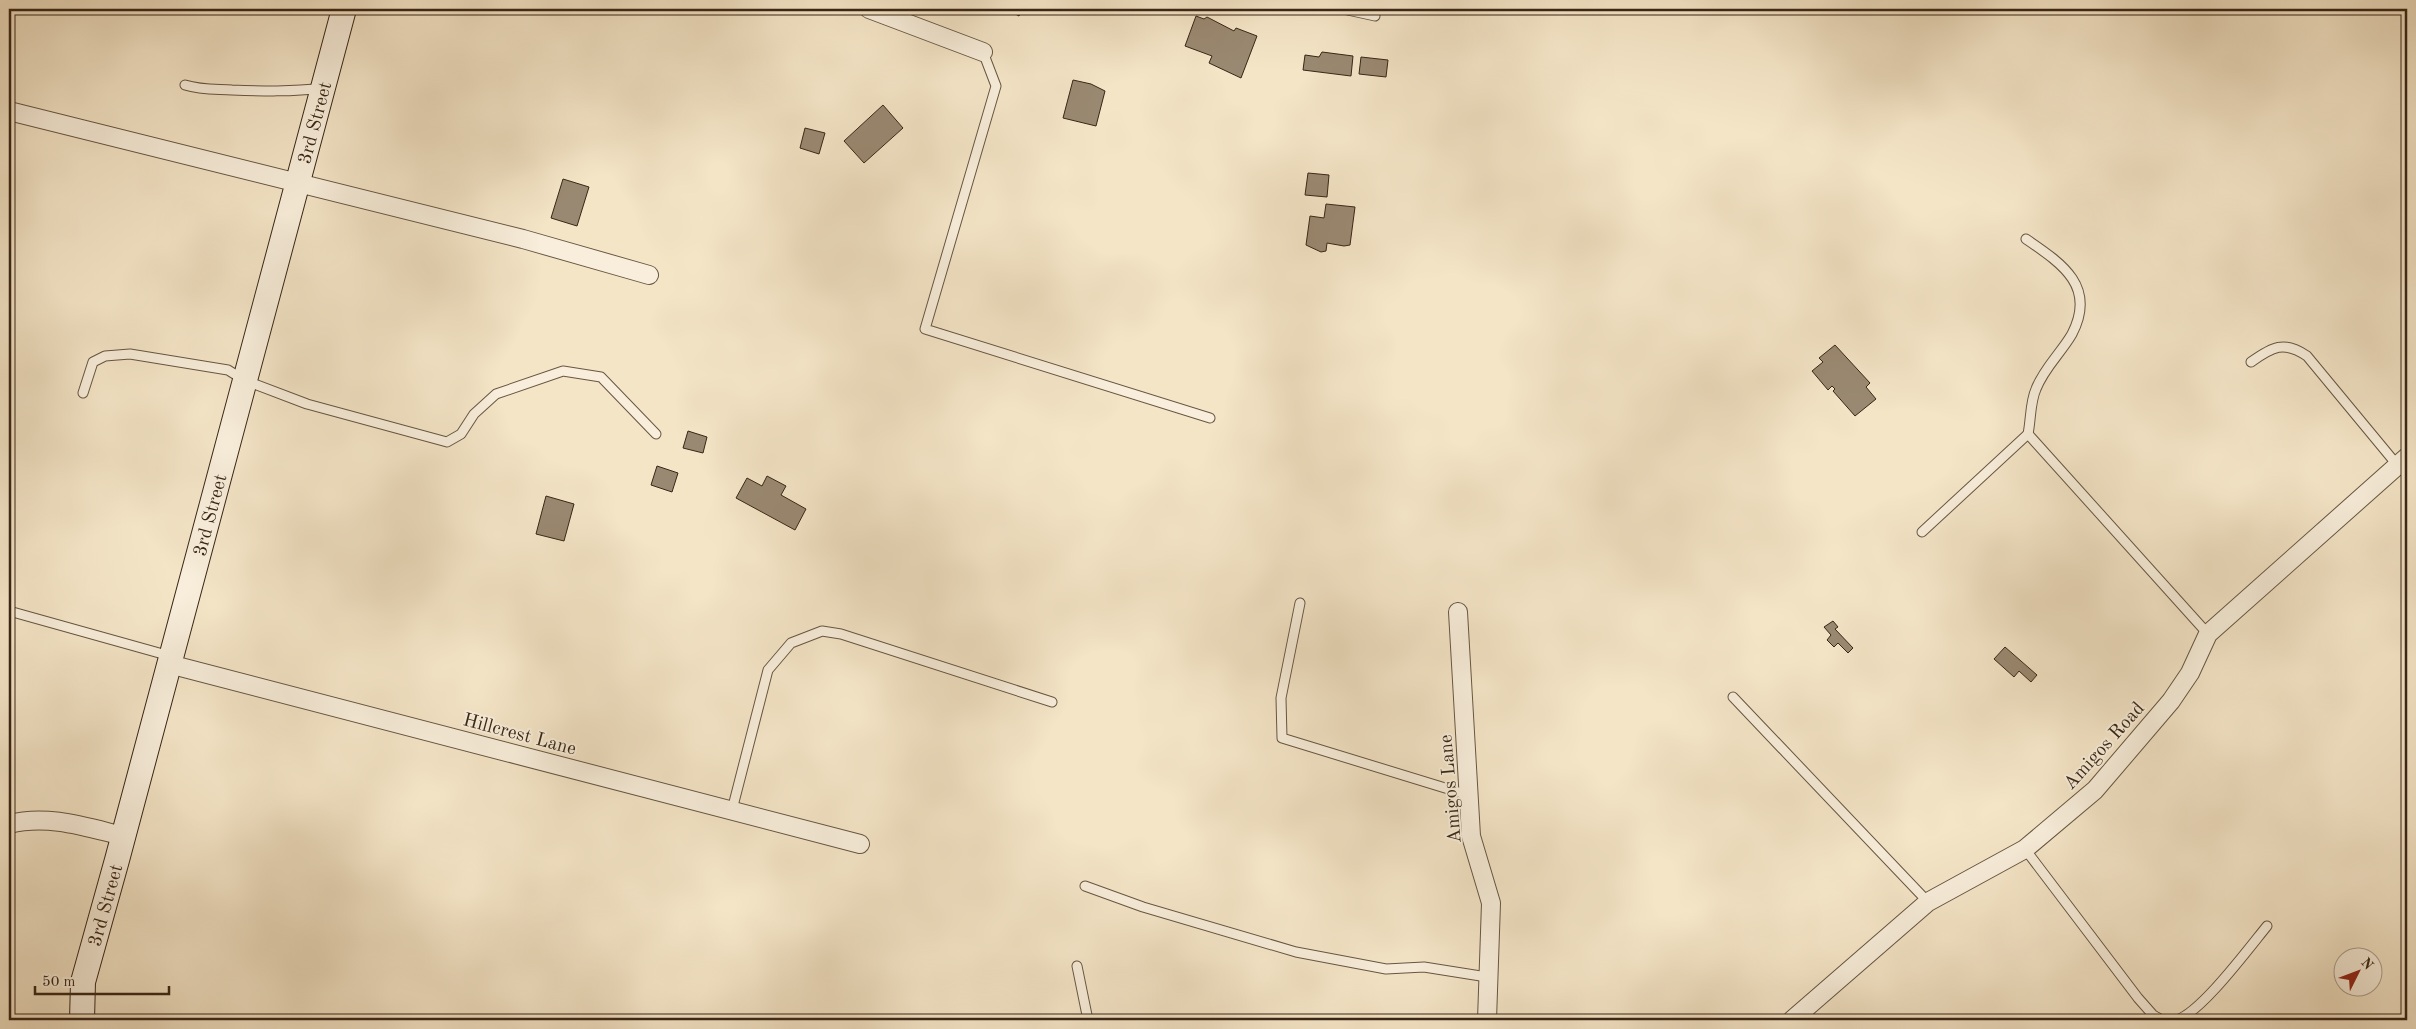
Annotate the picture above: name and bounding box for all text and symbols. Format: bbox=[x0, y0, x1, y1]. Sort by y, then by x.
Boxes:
street label: 3rd Street bbox=[296, 80, 336, 166]
street label: 3rd Street bbox=[191, 472, 232, 559]
street label: Amigos Road bbox=[2061, 699, 2149, 794]
street label: Hillcrest Lane bbox=[461, 711, 578, 760]
street label: Amigos Lane bbox=[1437, 734, 1466, 844]
street label: 3rd Street bbox=[86, 862, 127, 949]
north arrow bbox=[2334, 946, 2384, 996]
text: N bbox=[2358, 955, 2376, 973]
scale bar bbox=[35, 964, 169, 996]
text: 50 m bbox=[42, 975, 76, 990]

